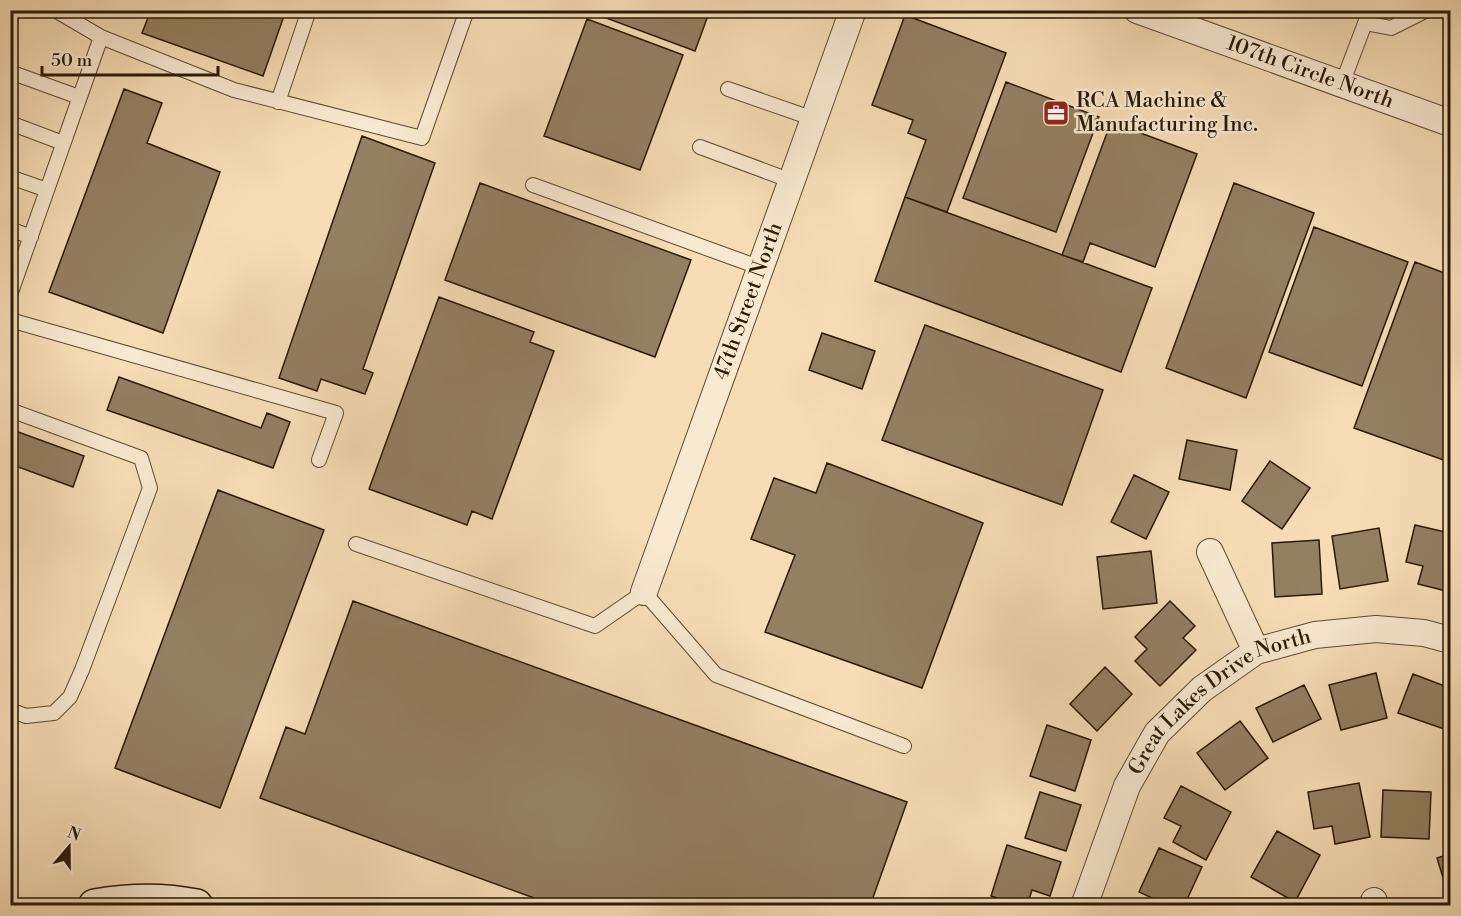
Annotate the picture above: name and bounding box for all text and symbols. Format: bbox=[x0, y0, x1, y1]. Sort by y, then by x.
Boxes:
street label: 107th Circle North bbox=[1223, 30, 1398, 115]
scale bar bbox=[42, 39, 218, 77]
text: 50 m bbox=[51, 49, 93, 72]
place label: RCA Machine & Manufacturing Inc. bbox=[1076, 88, 1258, 138]
office icon: RCA Machine & Manufacturing Inc. bbox=[1041, 98, 1071, 128]
street label: 47th Street North bbox=[708, 219, 789, 383]
street label: Great Lakes Drive North bbox=[1123, 624, 1314, 780]
north arrow bbox=[39, 817, 99, 877]
text: N bbox=[64, 822, 83, 846]

